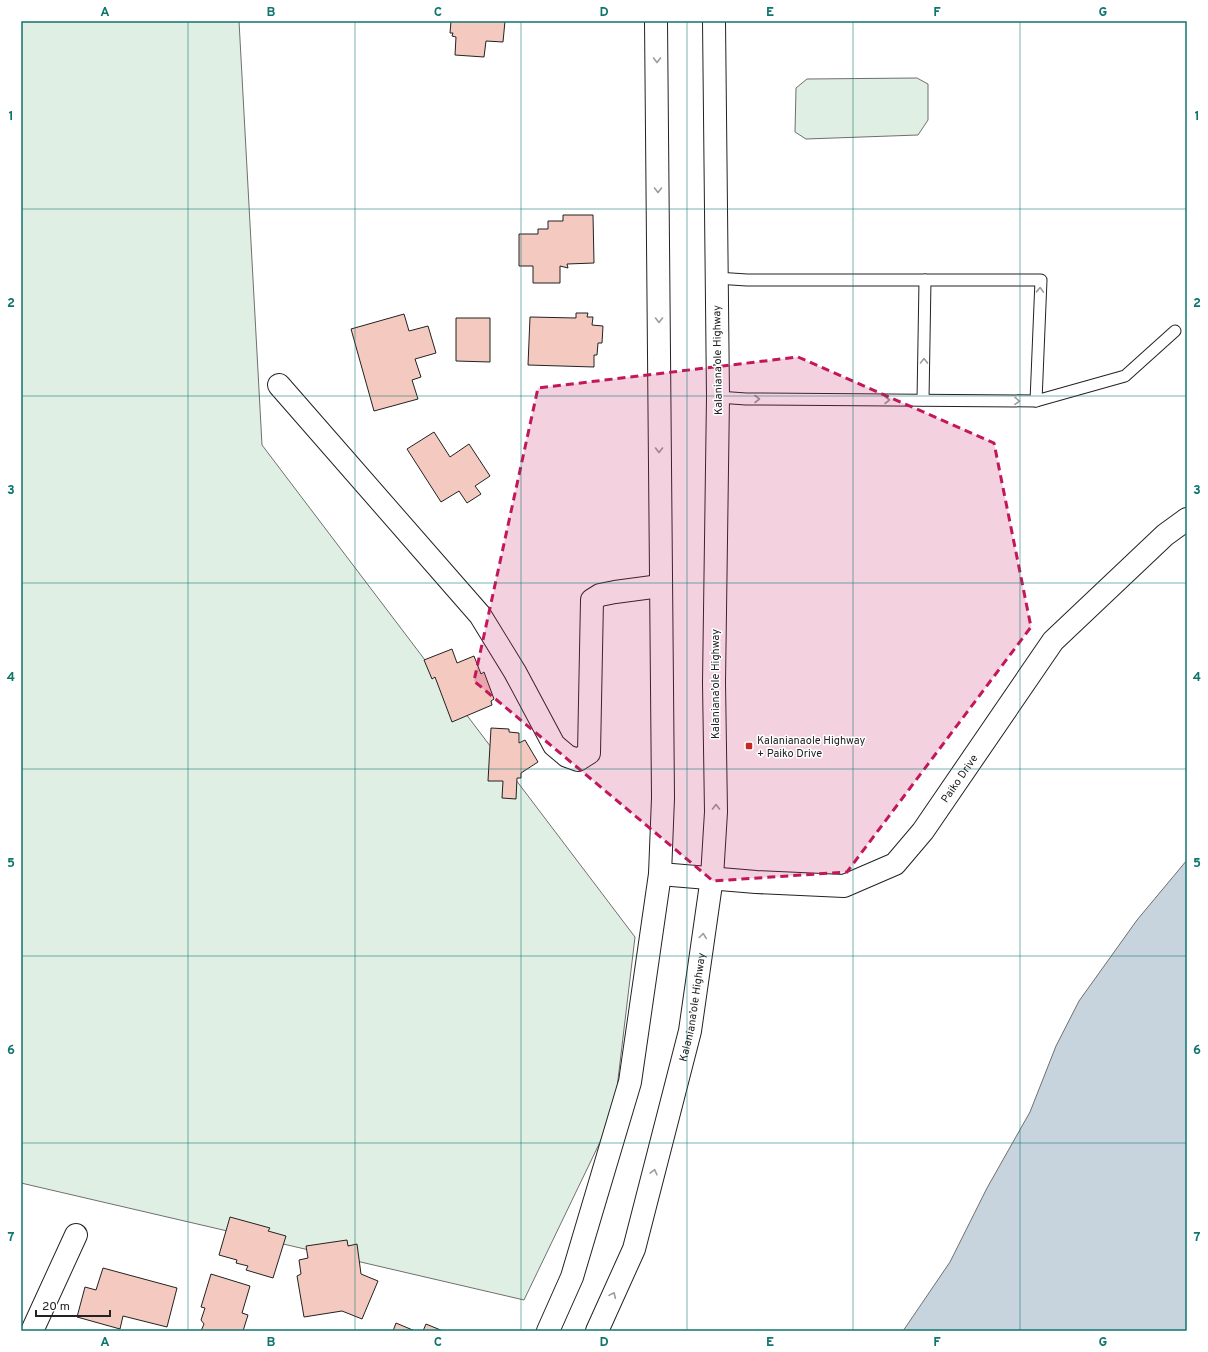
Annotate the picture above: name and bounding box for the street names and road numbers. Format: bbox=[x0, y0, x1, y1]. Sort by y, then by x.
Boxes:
street label: Kalaniana’ole Highway bbox=[710, 305, 726, 415]
street label: Kalaniana’ole Highway bbox=[709, 629, 723, 739]
street label: Paiko Drive bbox=[938, 752, 981, 806]
street label: Kalaniana’ole Highway bbox=[676, 952, 709, 1063]

